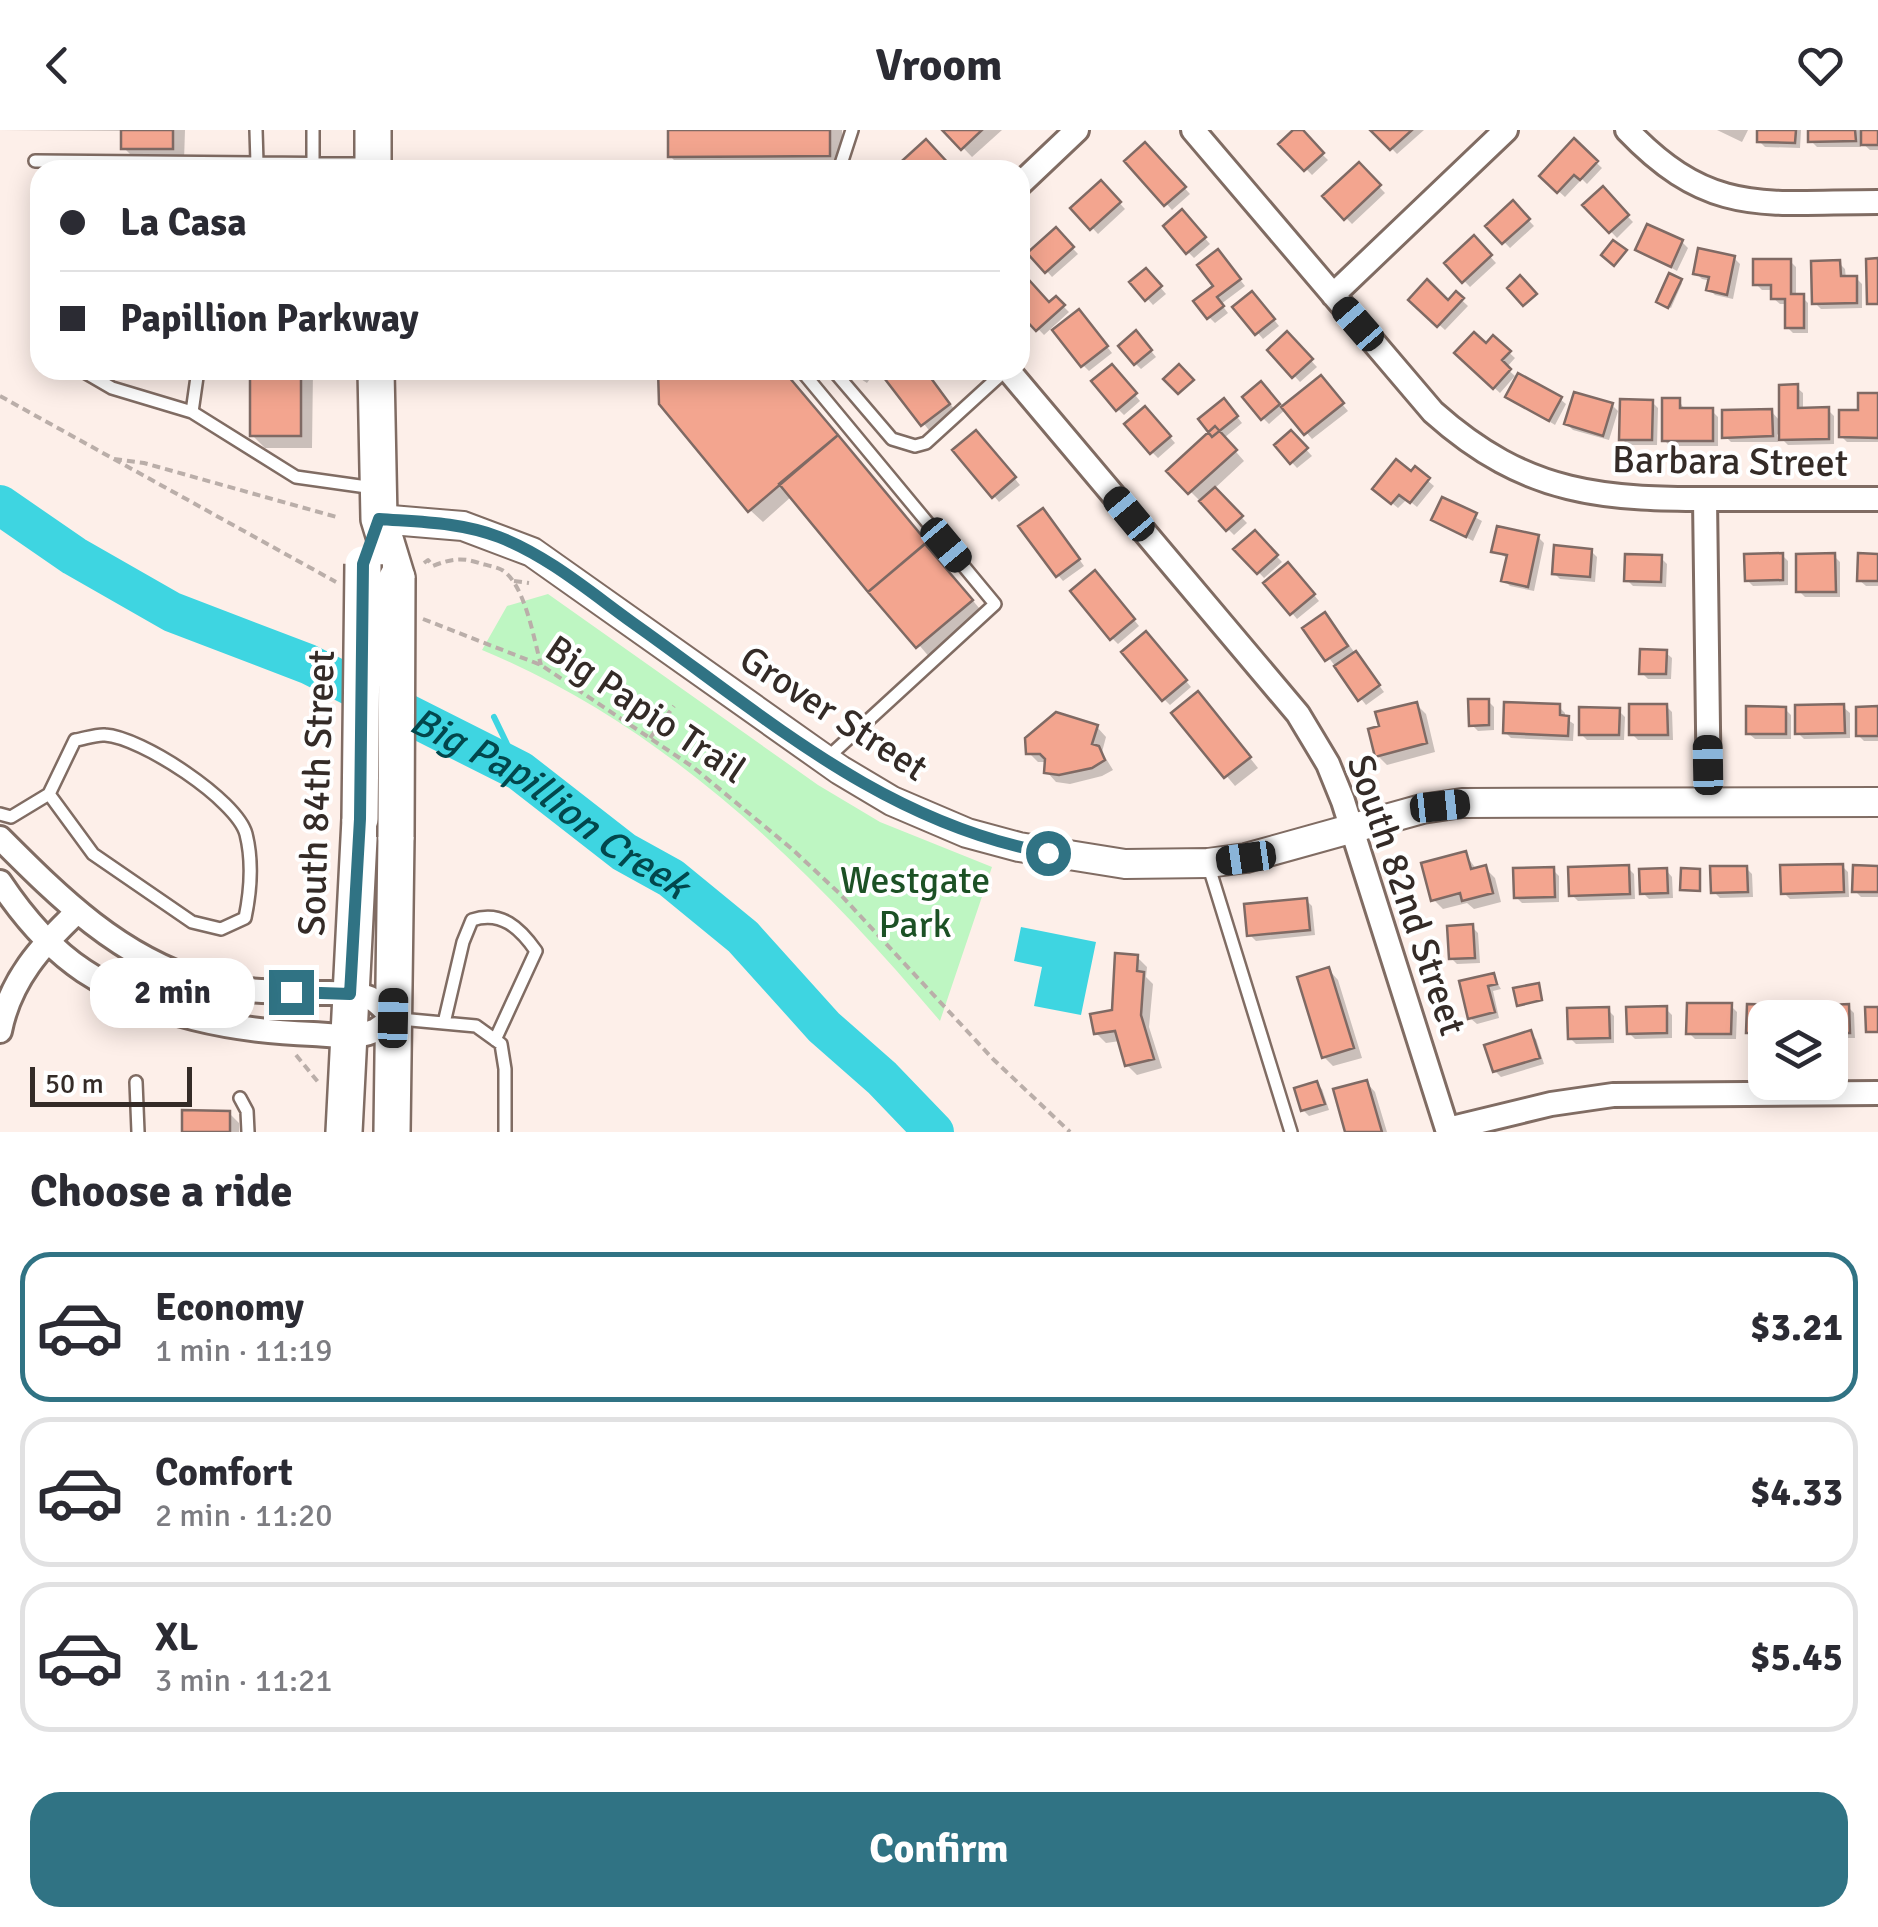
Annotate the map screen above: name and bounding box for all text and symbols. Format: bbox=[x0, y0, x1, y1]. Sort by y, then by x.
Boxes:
icon: back bbox=[30, 38, 85, 93]
text: Vroom bbox=[876, 38, 1002, 93]
icon: heart bbox=[1793, 38, 1848, 93]
text: La Casa bbox=[120, 199, 247, 246]
car bbox=[1327, 292, 1389, 356]
text: Papillion Parkway bbox=[120, 295, 419, 342]
street label: Barbara Street bbox=[1612, 436, 1848, 487]
car bbox=[1098, 481, 1160, 547]
car bbox=[915, 512, 977, 578]
street label: Big Papio Trail bbox=[537, 625, 755, 794]
street label: Grover Street bbox=[731, 635, 936, 791]
street label: South 84th Street bbox=[288, 649, 345, 937]
water label: Big Papillion Creek bbox=[402, 696, 702, 911]
car bbox=[1692, 735, 1724, 795]
street label: South 82nd Street bbox=[1337, 749, 1476, 1041]
car bbox=[1409, 788, 1471, 824]
route start bbox=[1026, 831, 1071, 876]
car bbox=[1214, 839, 1278, 877]
park label: Westgate Park bbox=[840, 857, 990, 948]
callout: 2 min bbox=[91, 957, 256, 1027]
route end bbox=[269, 970, 314, 1015]
text: 2 min bbox=[134, 973, 211, 1012]
car bbox=[377, 988, 409, 1048]
map controls bbox=[1748, 1000, 1848, 1100]
button: layers bbox=[1748, 1000, 1848, 1100]
scale bar bbox=[30, 1062, 192, 1106]
text: 50 m bbox=[45, 1067, 104, 1101]
text: Choose a ride bbox=[30, 1164, 293, 1219]
icon: car bbox=[35, 1282, 125, 1372]
text: Economy bbox=[155, 1284, 304, 1331]
text: $3.21 bbox=[1750, 1304, 1843, 1351]
text: 1 min · 11:19 bbox=[155, 1331, 333, 1370]
icon: car bbox=[35, 1447, 125, 1537]
text: Comfort bbox=[155, 1449, 293, 1496]
text: $4.33 bbox=[1750, 1469, 1843, 1516]
text: 2 min · 11:20 bbox=[155, 1496, 333, 1535]
icon: car bbox=[35, 1612, 125, 1702]
text: XL bbox=[155, 1614, 198, 1661]
text: $5.45 bbox=[1750, 1634, 1843, 1681]
text: 3 min · 11:21 bbox=[155, 1661, 333, 1700]
button: Confirm bbox=[30, 1792, 1848, 1907]

